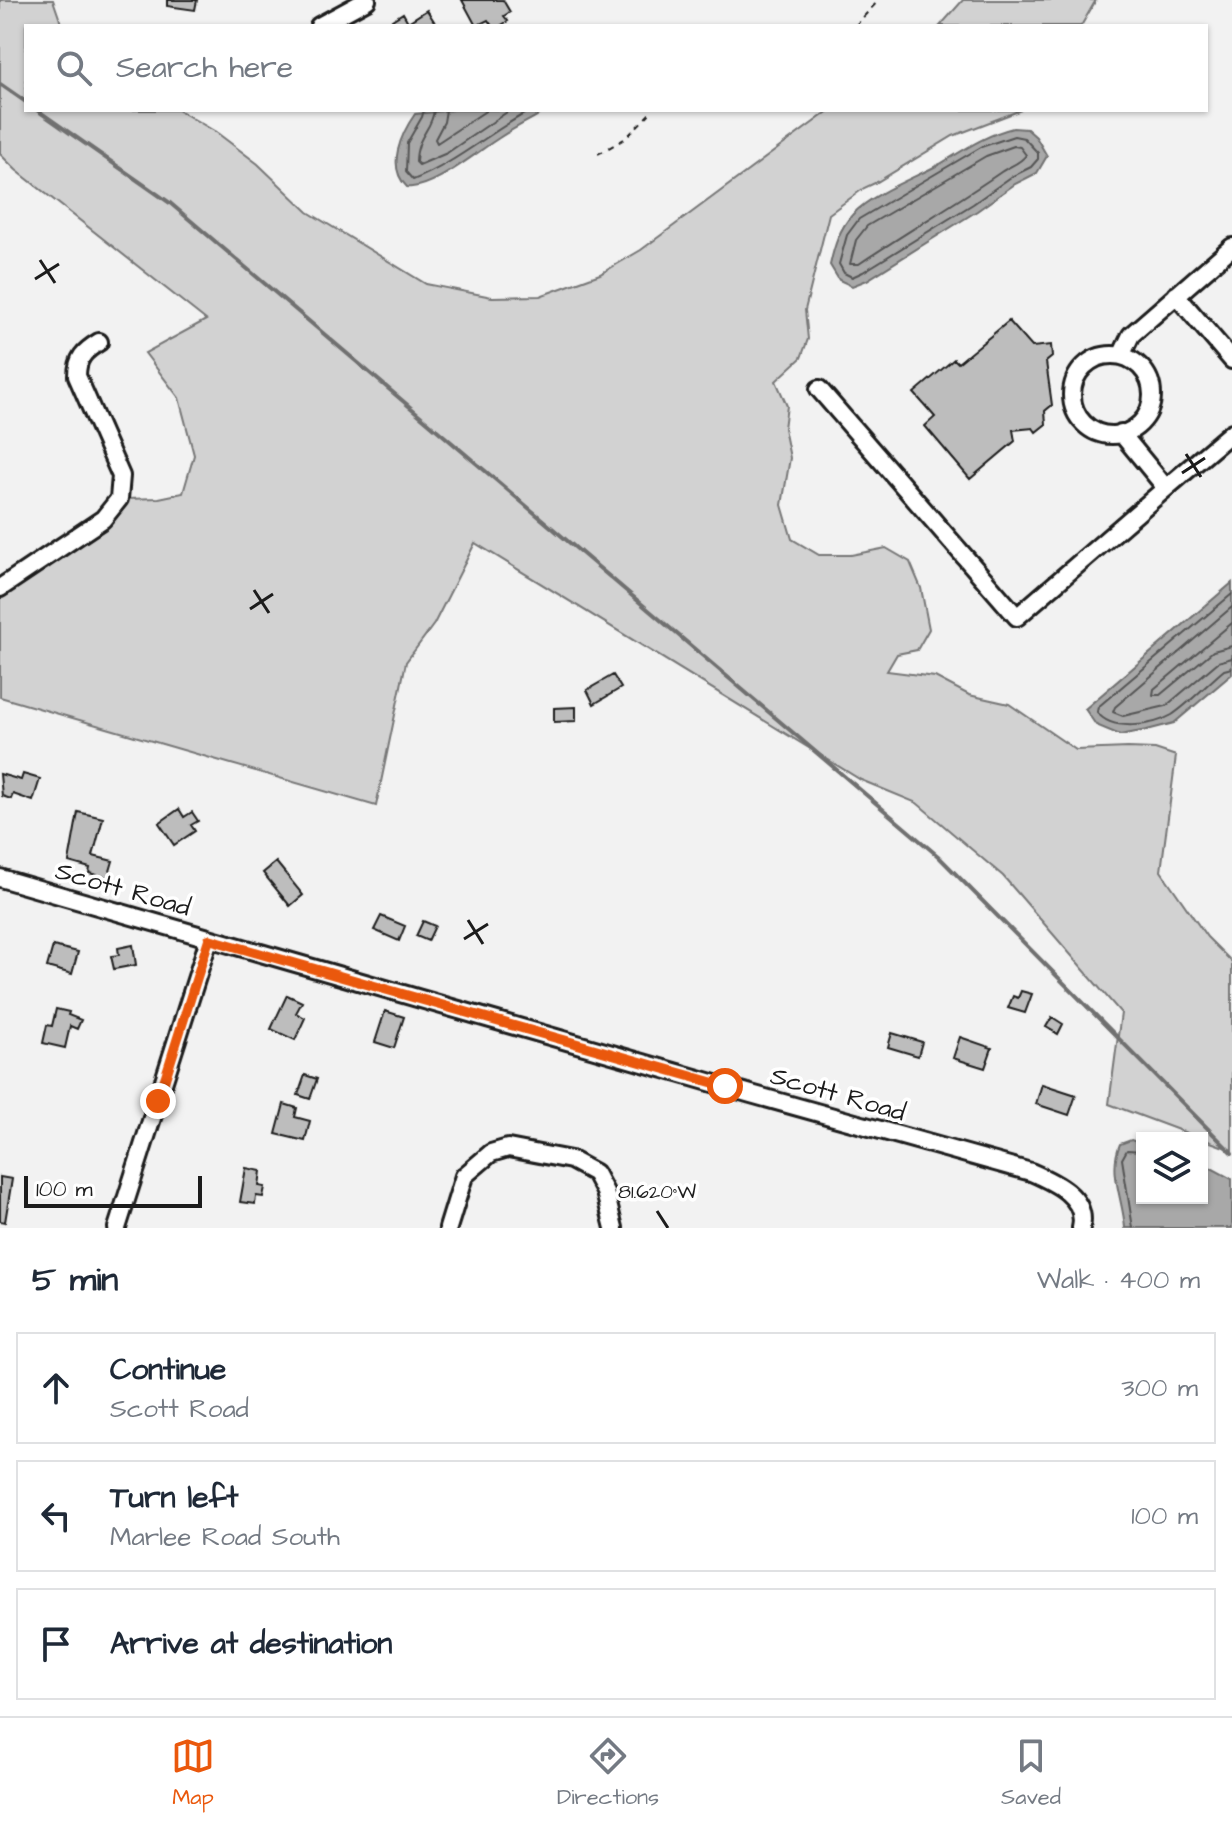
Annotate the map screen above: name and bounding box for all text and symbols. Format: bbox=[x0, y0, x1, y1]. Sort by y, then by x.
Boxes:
search box bbox=[24, 24, 1208, 112]
icon: search bbox=[52, 46, 96, 90]
text: Search here bbox=[116, 47, 293, 89]
street label: Scott Road bbox=[51, 853, 195, 925]
street label: Scott Road bbox=[766, 1058, 910, 1130]
route start bbox=[707, 1068, 743, 1104]
route end bbox=[140, 1083, 176, 1119]
map controls bbox=[1136, 1132, 1208, 1204]
button: layers bbox=[1136, 1132, 1208, 1204]
scale bar bbox=[24, 1172, 202, 1208]
text: 100 m bbox=[36, 1174, 93, 1205]
text: 81.620°W bbox=[618, 1178, 696, 1206]
text: 5 min bbox=[32, 1256, 118, 1304]
text: Walk · 400 m bbox=[1037, 1262, 1200, 1298]
text: Continue bbox=[110, 1349, 226, 1391]
icon: ahead bbox=[34, 1366, 78, 1410]
text: 300 m bbox=[1121, 1370, 1198, 1406]
text: Scott Road bbox=[110, 1391, 249, 1427]
text: Turn left bbox=[110, 1477, 238, 1519]
icon: left bbox=[34, 1494, 78, 1538]
text: 100 m bbox=[1131, 1498, 1198, 1534]
text: Marlee Road South bbox=[110, 1519, 340, 1555]
icon: arrive bbox=[34, 1622, 78, 1666]
text: Arrive at destination bbox=[110, 1623, 392, 1665]
tab: Map bbox=[171, 1734, 215, 1813]
tab: Directions bbox=[557, 1734, 659, 1813]
tab: Saved bbox=[1001, 1734, 1061, 1813]

